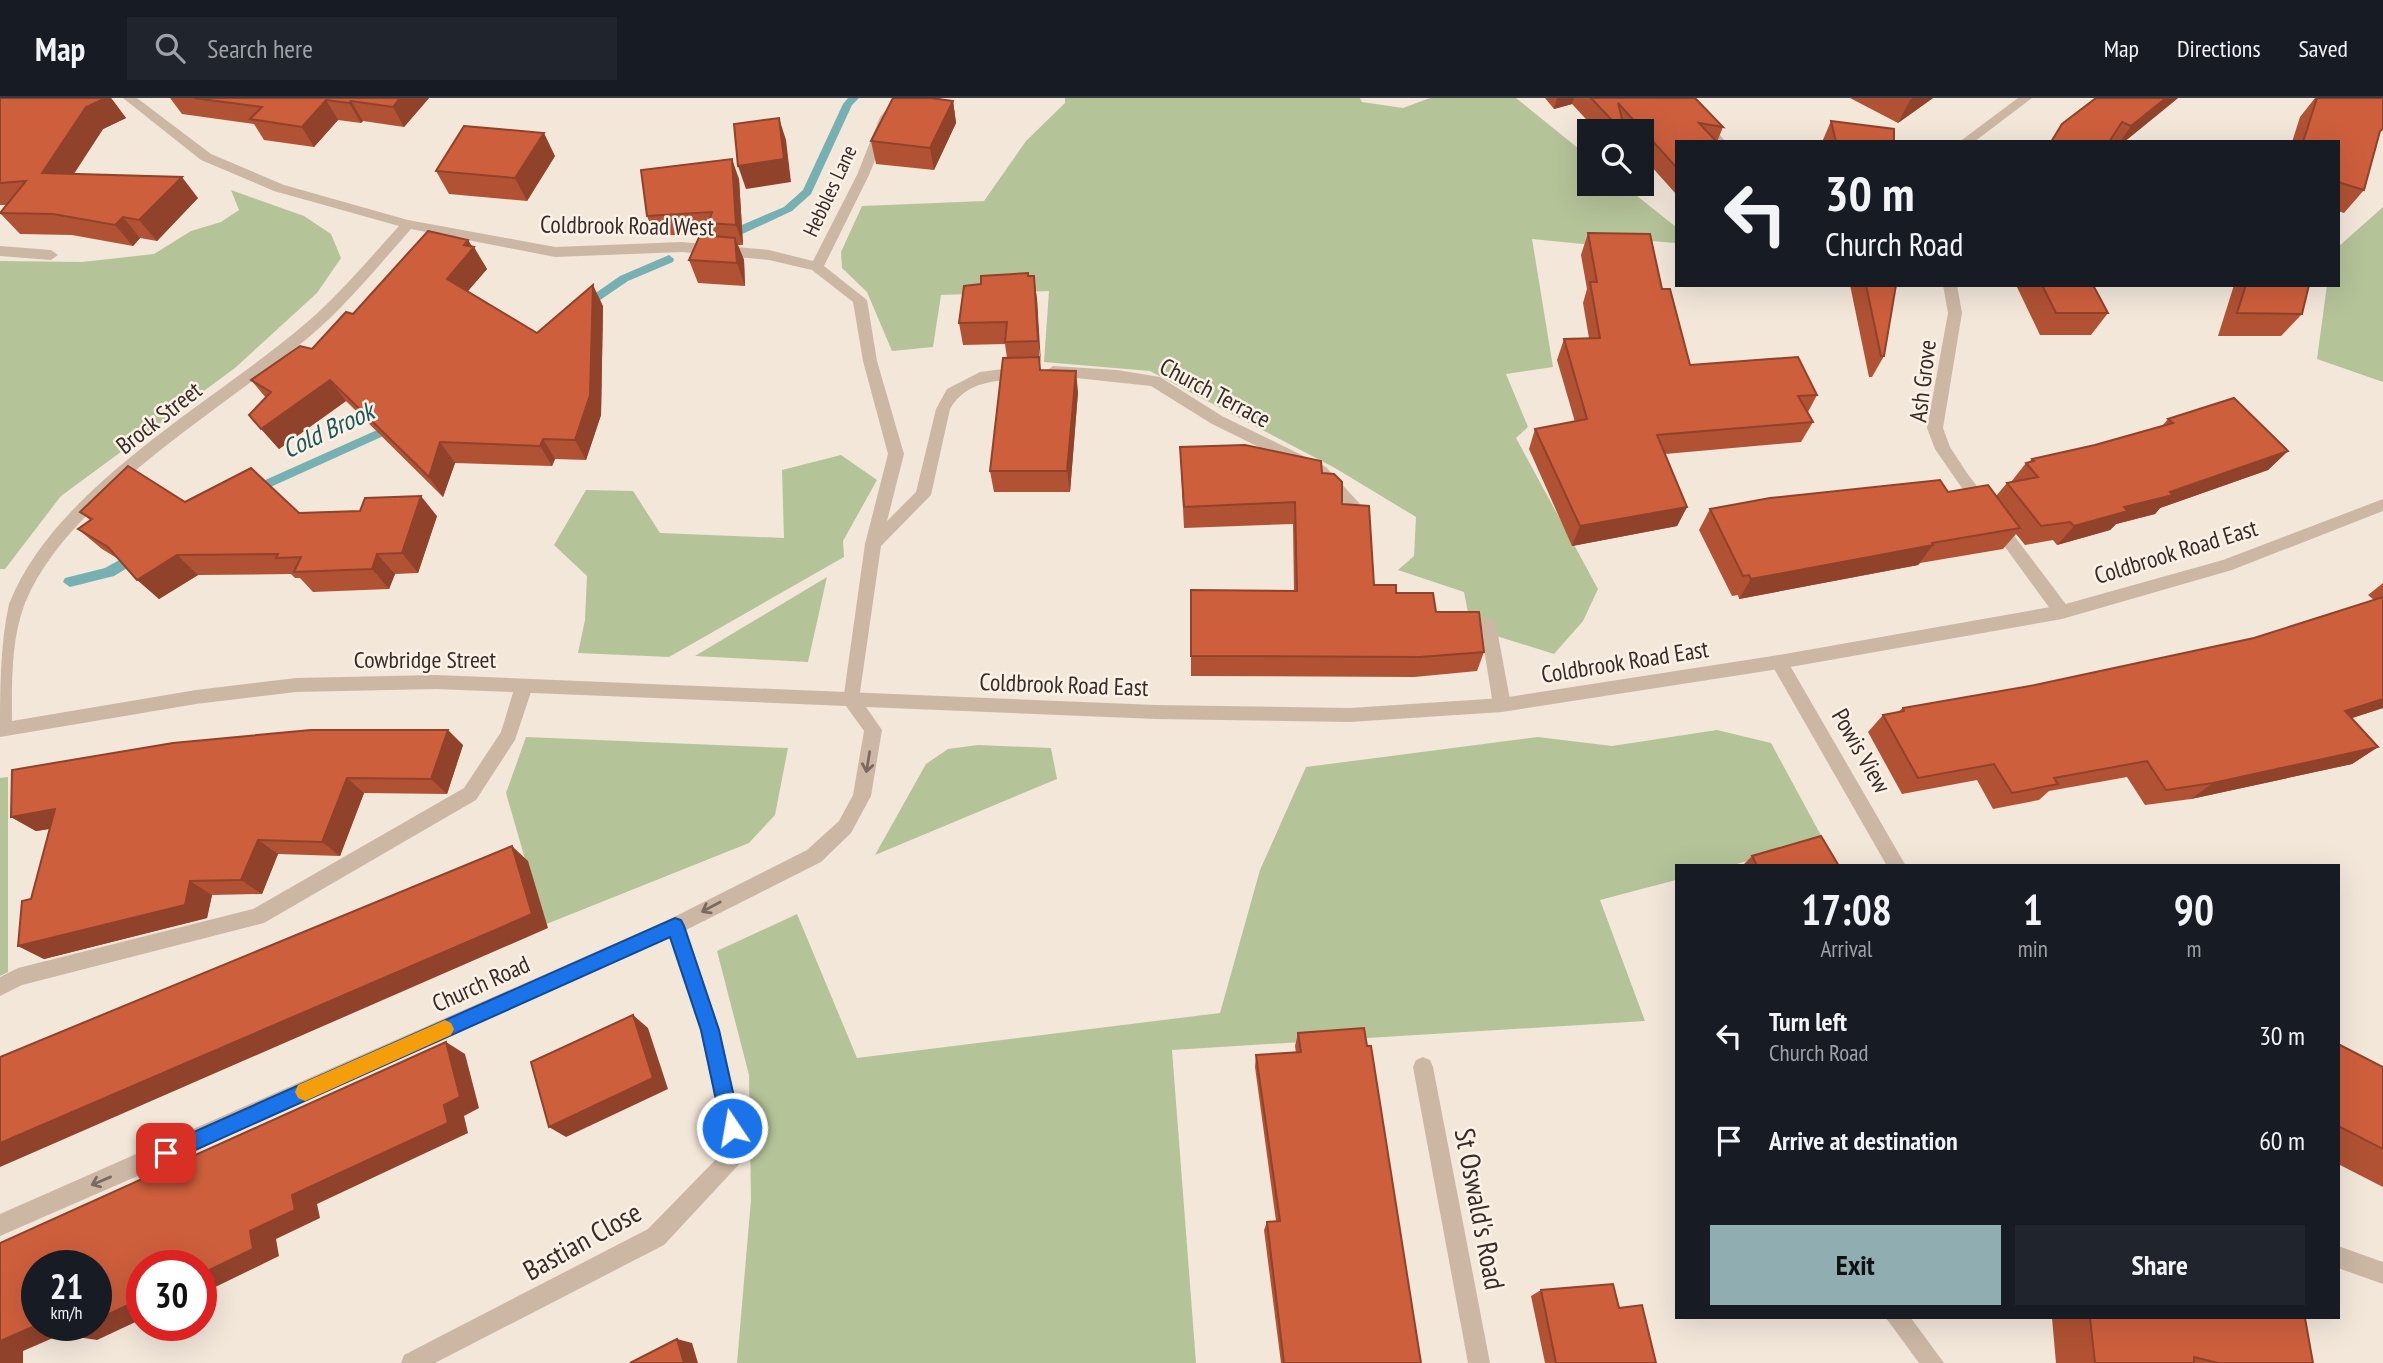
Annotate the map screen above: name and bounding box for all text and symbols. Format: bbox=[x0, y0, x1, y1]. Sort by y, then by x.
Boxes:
search box bbox=[127, 17, 617, 80]
text: Map bbox=[35, 27, 85, 70]
icon: search bbox=[151, 29, 189, 67]
text: Search here bbox=[207, 32, 313, 65]
text: Map bbox=[2104, 33, 2139, 64]
text: Directions bbox=[2177, 33, 2261, 64]
text: Saved bbox=[2299, 33, 2348, 64]
map controls bbox=[1577, 119, 1654, 196]
button: search bbox=[1577, 119, 1654, 196]
street label: Hebbles Lane bbox=[797, 141, 862, 241]
text: 30 m bbox=[1825, 161, 1914, 225]
icon: left bbox=[1710, 168, 1801, 259]
street label: Coldbrook Road West bbox=[540, 208, 715, 243]
text: Church Road bbox=[1825, 223, 1963, 265]
street label: Ash Grove bbox=[1902, 338, 1943, 424]
street label: Church Terrace bbox=[1154, 350, 1276, 435]
street label: Brock Street bbox=[110, 374, 208, 461]
water label: Cold Brook bbox=[277, 393, 381, 465]
street label: Coldbrook Road East bbox=[2091, 512, 2262, 591]
street label: Coldbrook Road East bbox=[1539, 633, 1711, 690]
street label: Cowbridge Street bbox=[354, 644, 497, 675]
street label: Coldbrook Road East bbox=[979, 666, 1149, 703]
street label: Powis View bbox=[1825, 703, 1898, 799]
one-way arrow bbox=[861, 750, 874, 773]
text: 17:08 bbox=[1801, 882, 1892, 937]
text: 1 bbox=[2023, 882, 2043, 937]
text: 90 bbox=[2174, 882, 2214, 937]
one-way arrow bbox=[701, 901, 722, 914]
text: Arrival bbox=[1820, 934, 1872, 963]
text: min bbox=[2018, 934, 2048, 963]
text: m bbox=[2186, 934, 2201, 963]
street label: Church Road bbox=[427, 948, 534, 1019]
text: Turn left bbox=[1769, 1005, 1847, 1038]
icon: left bbox=[1710, 1017, 1748, 1055]
text: 30 m bbox=[2259, 1019, 2305, 1052]
text: Church Road bbox=[1769, 1038, 1868, 1067]
position arrow bbox=[695, 1091, 769, 1165]
icon: arrive bbox=[1710, 1122, 1748, 1160]
pin bbox=[136, 1123, 196, 1183]
text: Arrive at destination bbox=[1769, 1124, 1958, 1157]
text: 60 m bbox=[2259, 1124, 2305, 1157]
street label: St Oswald's Road bbox=[1447, 1125, 1514, 1293]
icon: arrive bbox=[147, 1134, 185, 1172]
one-way arrow bbox=[91, 1176, 112, 1189]
street label: Bastian Close bbox=[516, 1193, 647, 1288]
button: Exit bbox=[1710, 1225, 2001, 1305]
button: Share bbox=[2015, 1225, 2305, 1305]
speed limit sign: 30 bbox=[126, 1250, 217, 1341]
text: 21 bbox=[50, 1263, 83, 1309]
text: km/h bbox=[51, 1301, 82, 1324]

